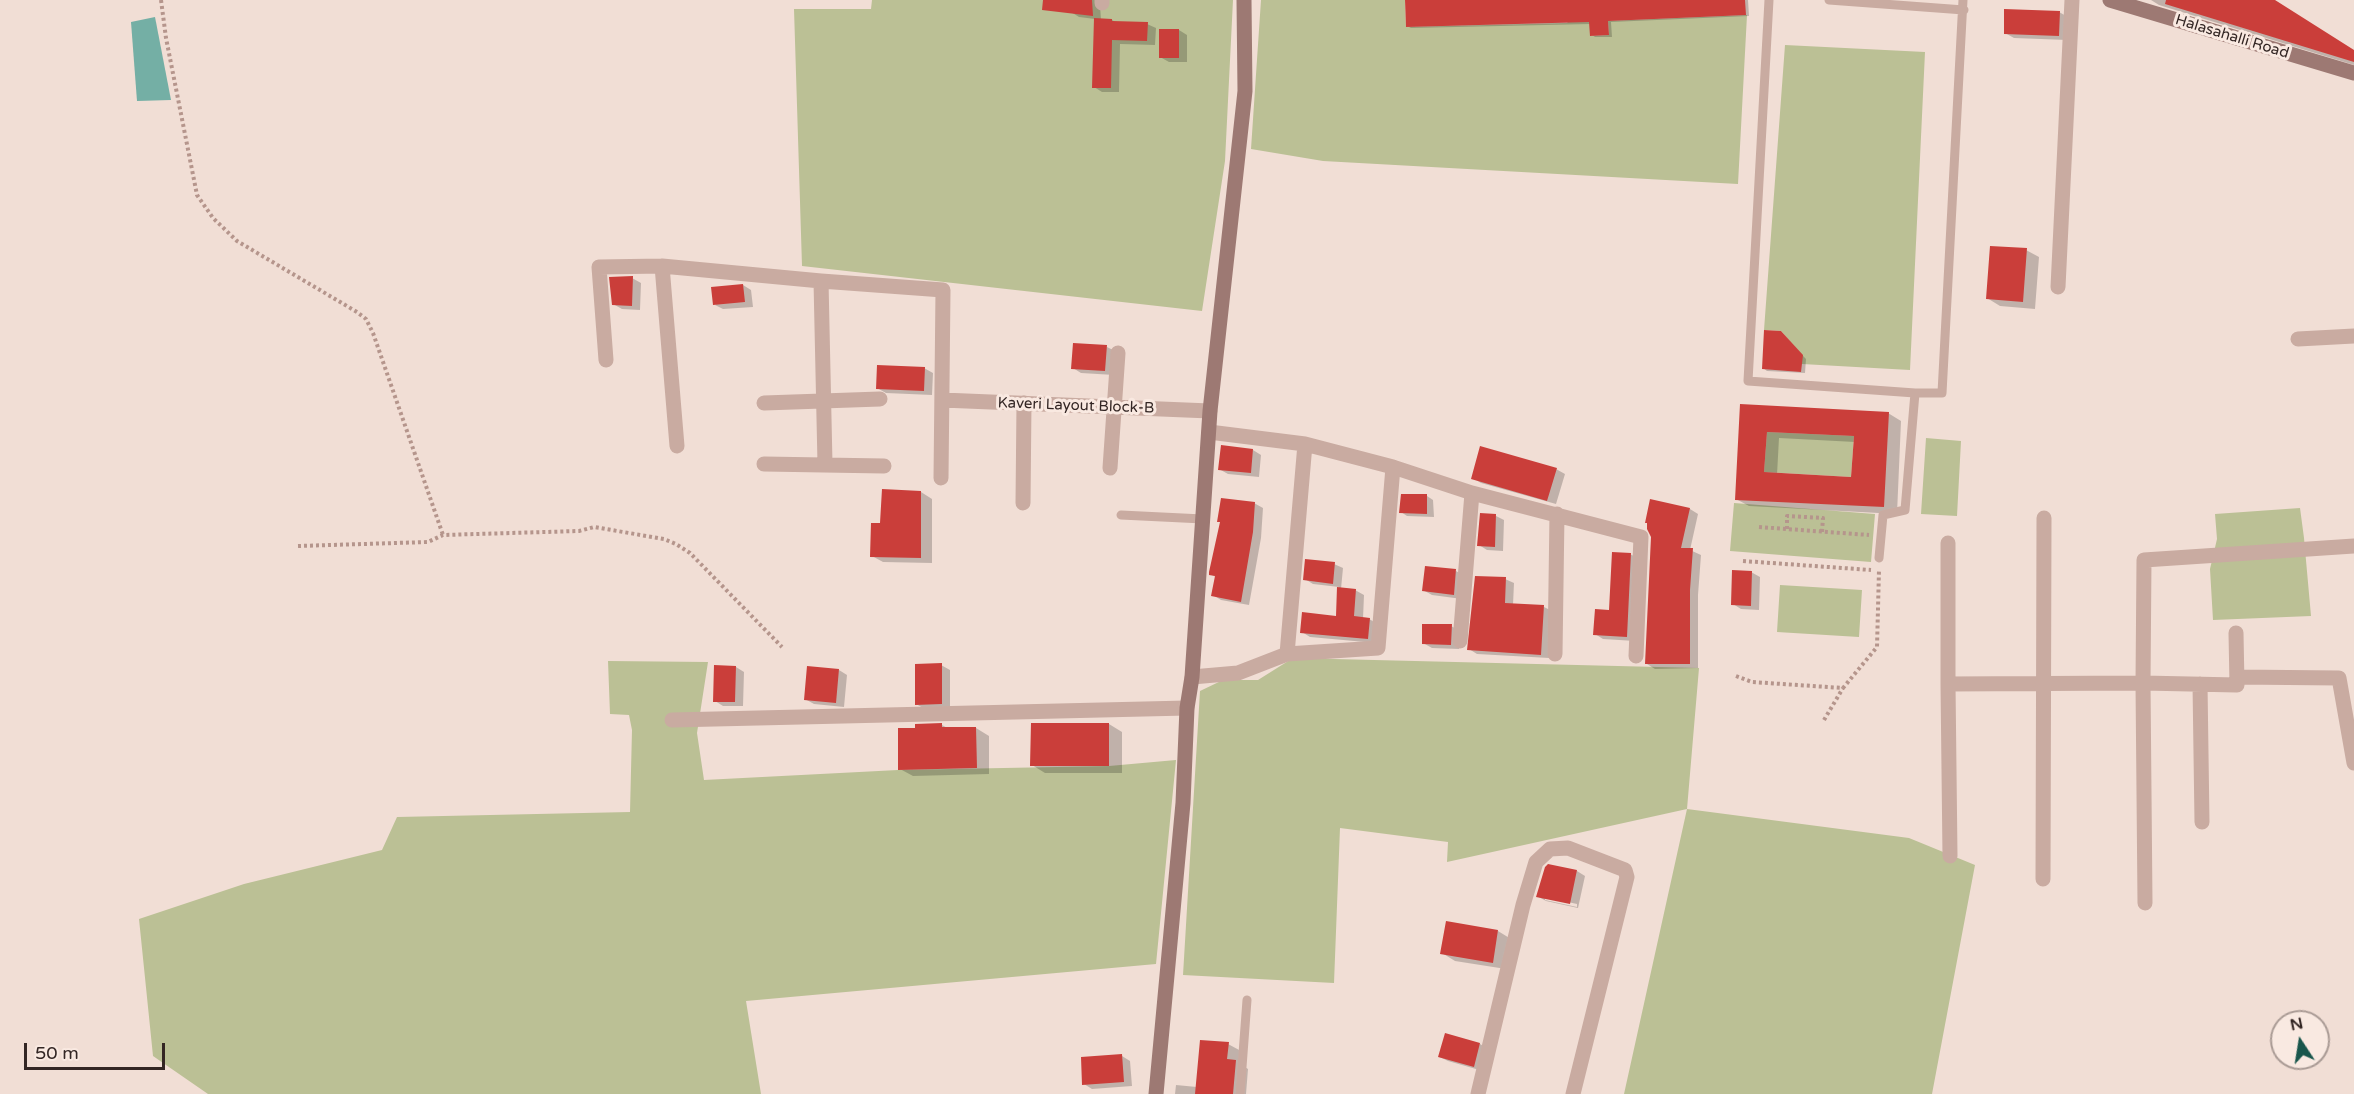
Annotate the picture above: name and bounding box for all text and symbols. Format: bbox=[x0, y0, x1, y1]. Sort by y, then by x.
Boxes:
street label: Halasahalli Road bbox=[2173, 11, 2291, 63]
street label: Kaveri Layout Block-B bbox=[997, 394, 1155, 418]
north arrow bbox=[2270, 1010, 2330, 1070]
text: N bbox=[2288, 1013, 2305, 1035]
scale bar bbox=[27, 1031, 168, 1069]
text: 50 m bbox=[35, 1042, 79, 1064]

